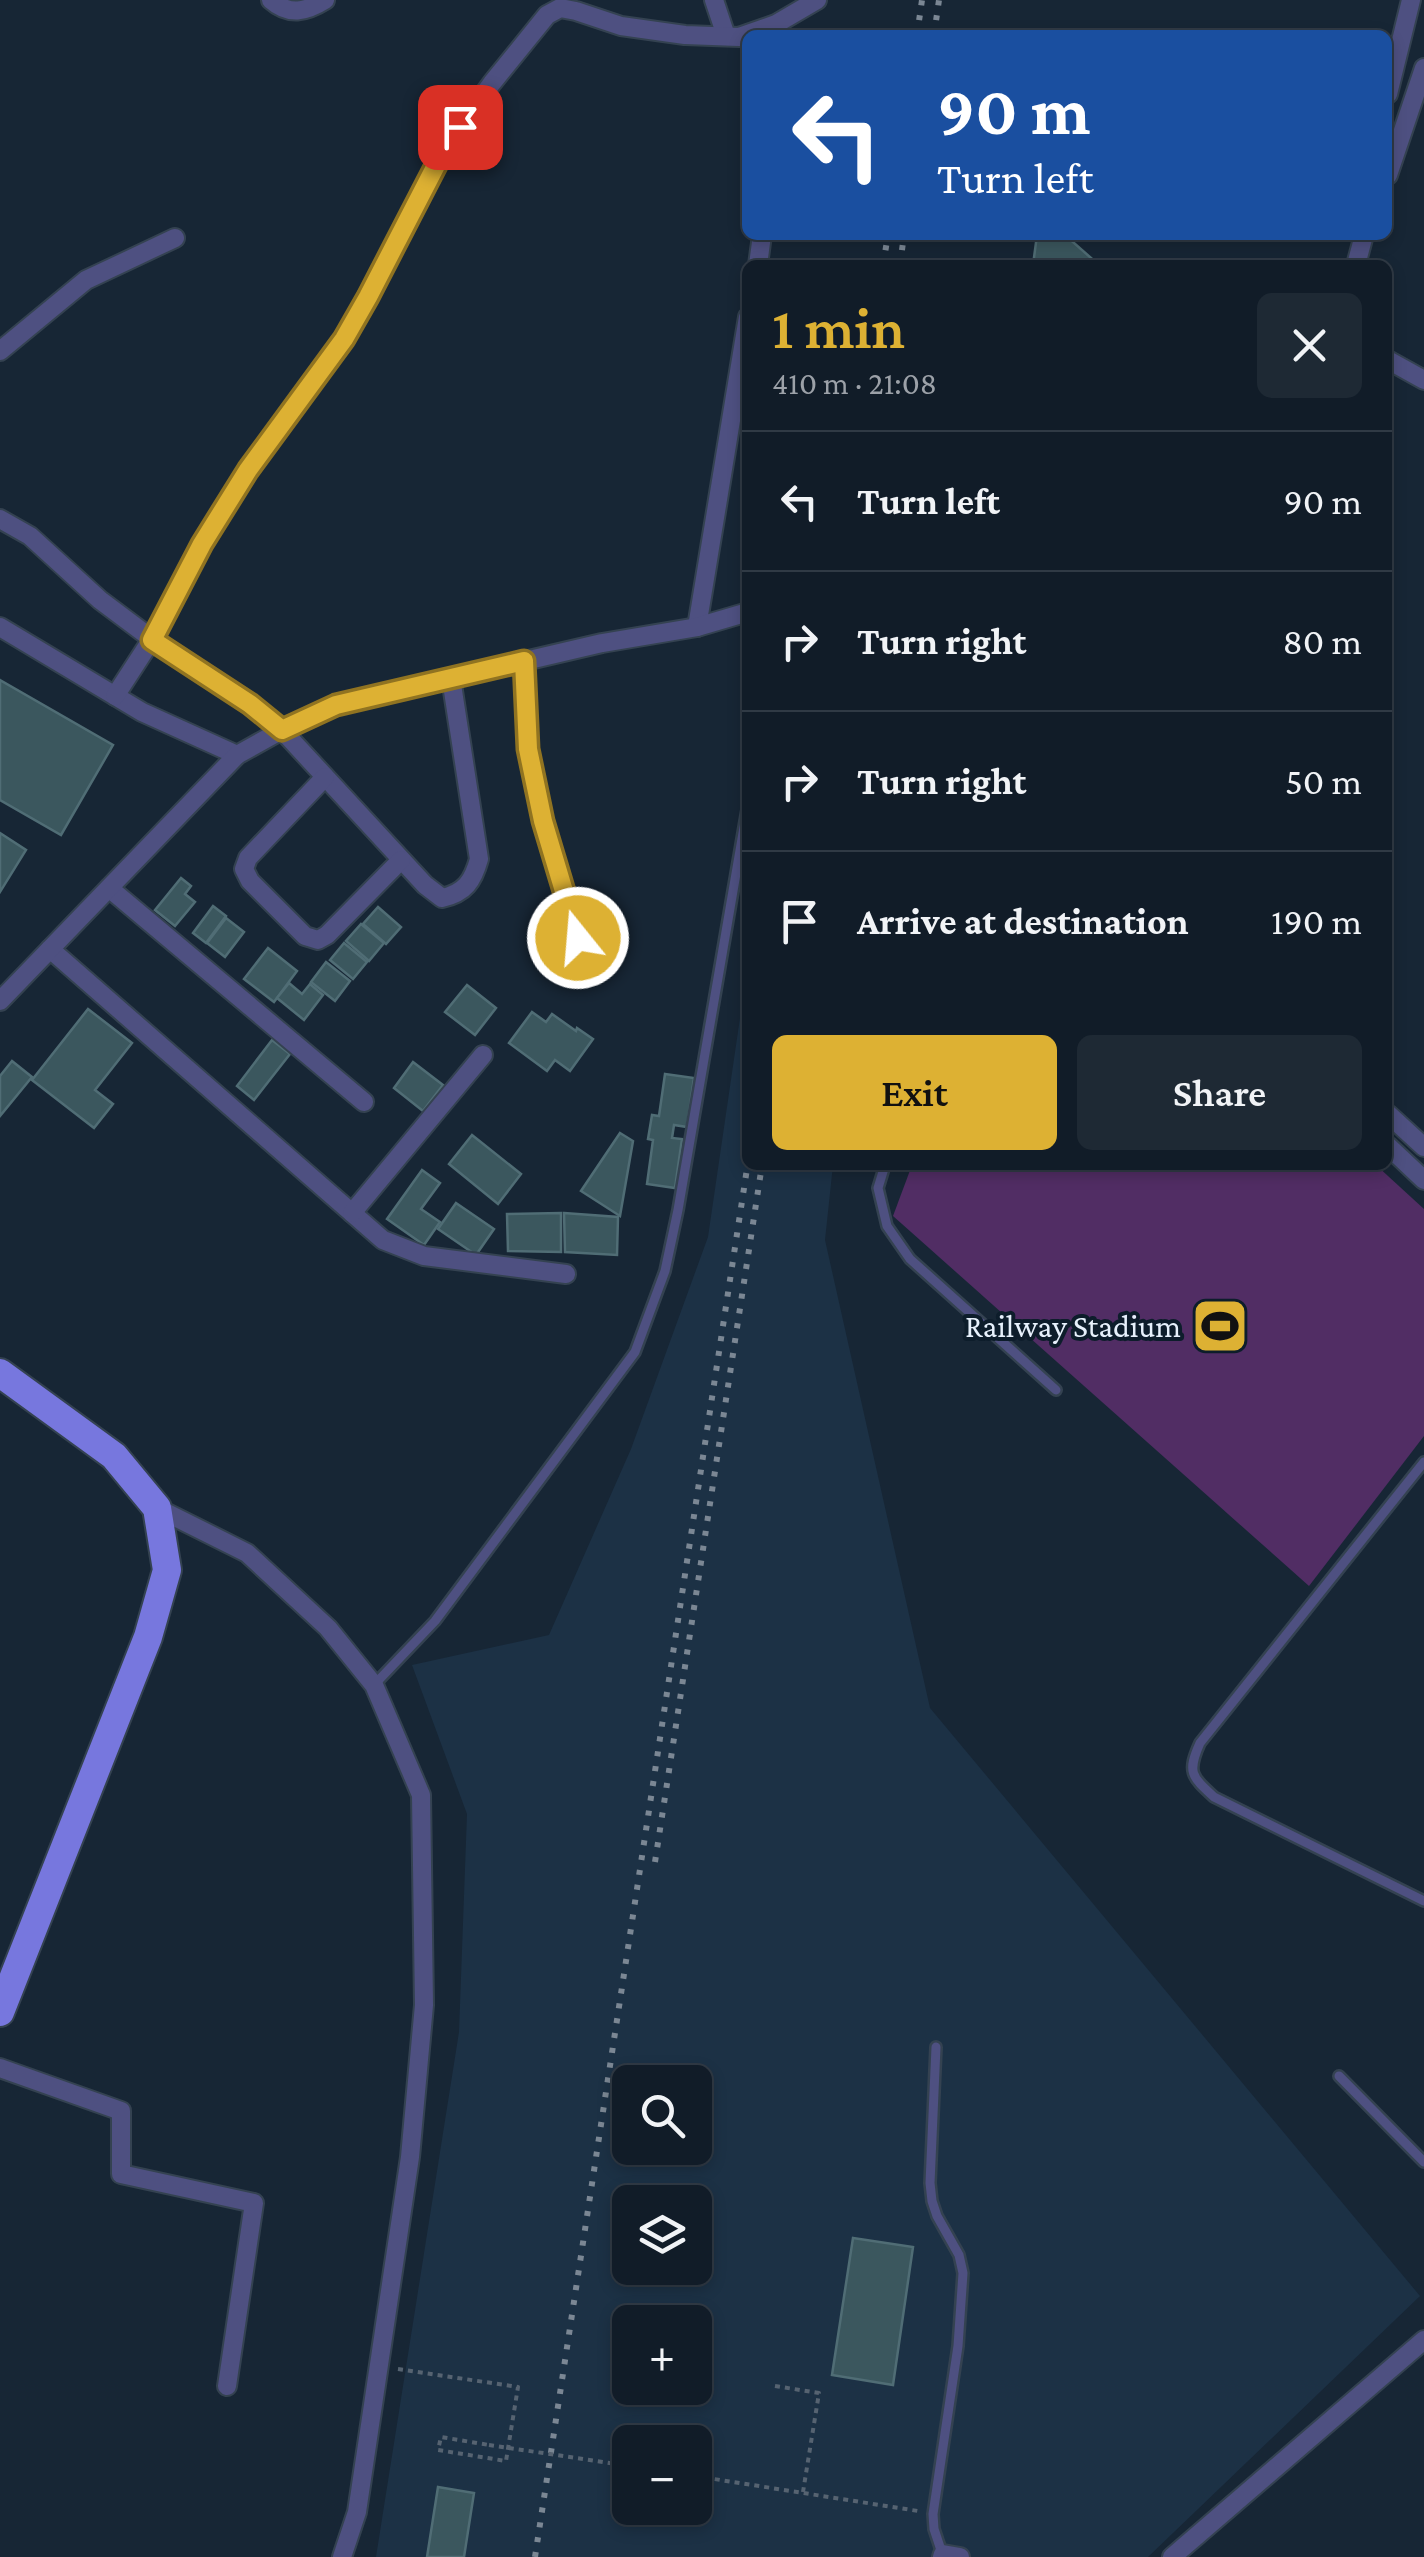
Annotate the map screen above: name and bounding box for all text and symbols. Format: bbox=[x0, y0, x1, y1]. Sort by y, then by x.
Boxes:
icon: left bbox=[772, 70, 902, 200]
text: 90 m bbox=[937, 71, 1090, 149]
pin bbox=[418, 85, 503, 170]
icon: arrive bbox=[433, 100, 488, 155]
text: Turn left bbox=[937, 153, 1094, 203]
button: close bbox=[1257, 293, 1362, 398]
text: 1 min bbox=[772, 294, 905, 361]
text: 410 m · 21:08 bbox=[772, 365, 937, 401]
icon: left bbox=[772, 474, 827, 529]
text: Turn left bbox=[857, 480, 1000, 522]
text: 90 m bbox=[1284, 480, 1362, 522]
icon: right bbox=[772, 614, 827, 669]
text: Turn right bbox=[857, 620, 1026, 662]
text: 80 m bbox=[1282, 620, 1362, 662]
icon: right bbox=[772, 754, 827, 809]
text: Turn right bbox=[857, 760, 1026, 802]
text: 50 m bbox=[1285, 760, 1362, 802]
position arrow bbox=[526, 886, 630, 990]
icon: arrive bbox=[772, 894, 827, 949]
text: Arrive at destination bbox=[857, 900, 1189, 942]
text: 190 m bbox=[1271, 900, 1362, 942]
button: Exit bbox=[772, 1035, 1057, 1150]
button: Share bbox=[1077, 1035, 1362, 1150]
sports icon: Railway Stadium bbox=[1190, 1296, 1250, 1356]
place label: Railway Stadium bbox=[965, 1308, 1181, 1344]
map controls bbox=[612, 2065, 712, 2525]
button: search bbox=[612, 2065, 712, 2165]
button: layers bbox=[612, 2185, 712, 2285]
button: + bbox=[612, 2305, 712, 2405]
button: − bbox=[612, 2425, 712, 2525]

